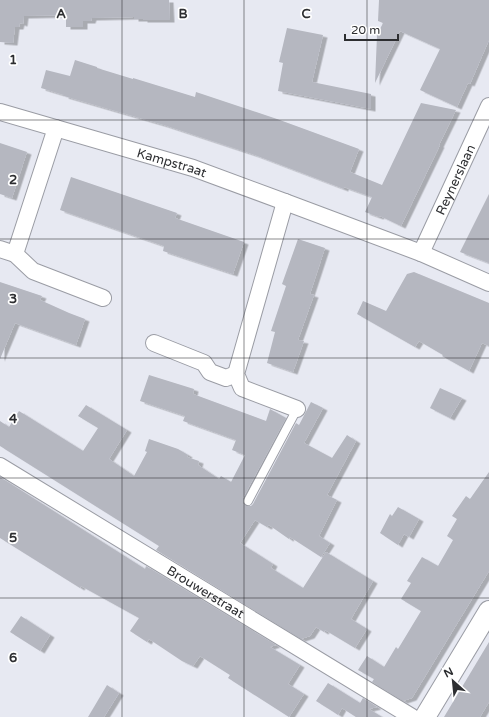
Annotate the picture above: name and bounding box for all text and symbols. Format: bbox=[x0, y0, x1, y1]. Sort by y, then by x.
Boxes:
text: A bbox=[56, 6, 66, 22]
text: B bbox=[178, 6, 188, 22]
text: C bbox=[301, 6, 311, 22]
scale bar bbox=[345, 16, 398, 42]
text: 20 m bbox=[351, 23, 380, 37]
text: 1 bbox=[9, 52, 17, 68]
street label: Reynerslaan bbox=[433, 142, 479, 218]
street label: Kampstraat bbox=[135, 145, 209, 181]
text: 2 bbox=[9, 172, 17, 188]
text: 3 bbox=[9, 291, 17, 307]
text: 4 bbox=[9, 411, 18, 427]
text: 5 bbox=[9, 530, 17, 546]
street label: Brouwerstraat bbox=[164, 563, 247, 622]
text: 6 bbox=[9, 650, 17, 666]
north arrow bbox=[433, 661, 473, 701]
text: N bbox=[442, 665, 456, 680]

